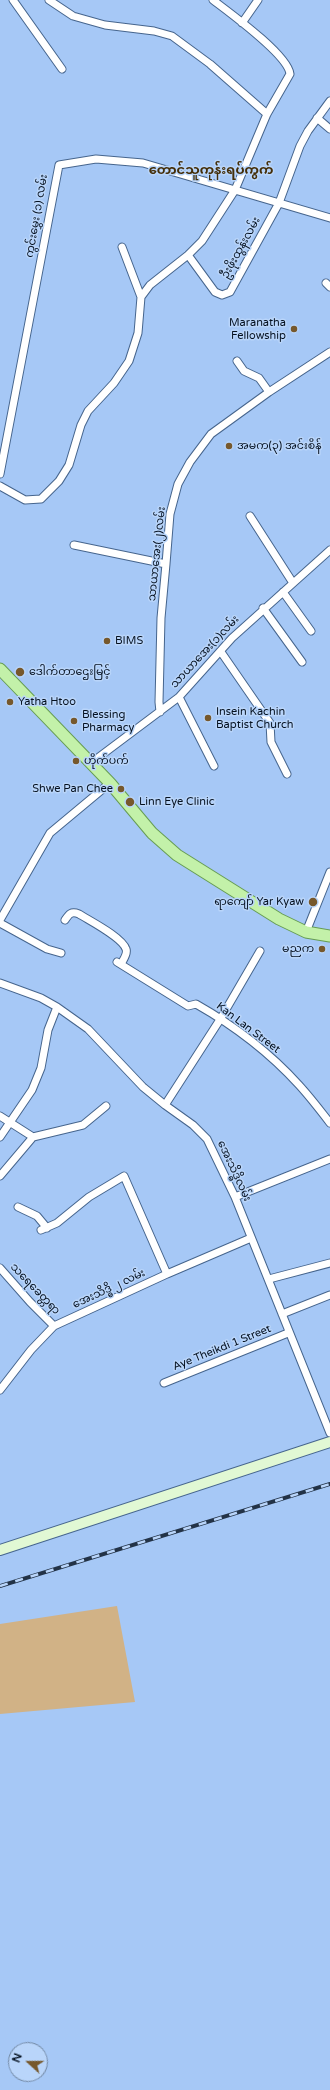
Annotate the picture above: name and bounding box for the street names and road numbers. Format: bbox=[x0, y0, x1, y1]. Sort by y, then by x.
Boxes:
street label: ကွင်းမွှေး (၁) လမ်း bbox=[23, 173, 51, 259]
street label: ဦးဖိုးထွန်းလမ်း bbox=[219, 215, 263, 281]
street label: သာယာအေး(၂)လမ်း bbox=[145, 506, 169, 602]
street label: သာယာအေး(၁)လမ်း bbox=[168, 613, 242, 691]
street label: Kan Lan Street bbox=[213, 1000, 283, 1056]
street label: အေးသိဒ္ဓိလမ်း bbox=[214, 1139, 254, 1203]
street label: သရေခေတ္တရာ bbox=[7, 1261, 63, 1317]
street label: အေးသိဒ္ဓိ ၂ လမ်း bbox=[71, 1266, 147, 1312]
street label: Aye Theikdi 1 Street bbox=[171, 1322, 273, 1374]

